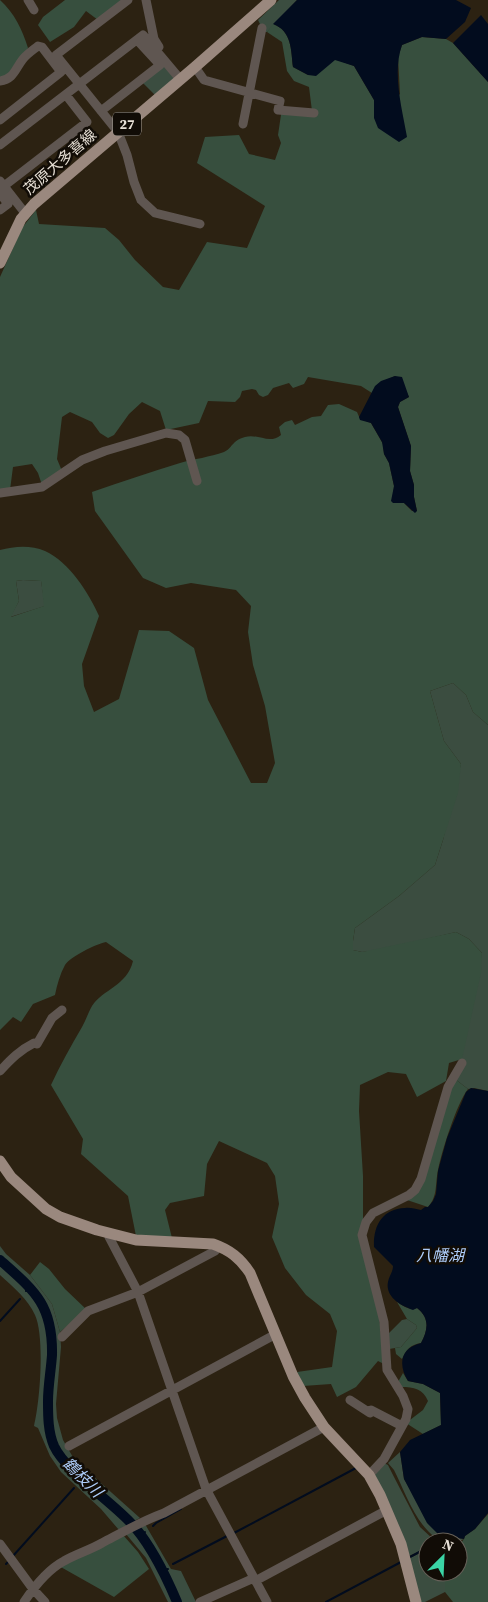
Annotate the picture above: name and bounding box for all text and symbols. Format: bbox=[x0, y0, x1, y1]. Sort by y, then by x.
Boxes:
road number: 27 bbox=[113, 112, 141, 136]
street label: 茂原大多喜線 bbox=[19, 124, 101, 199]
water label: 八幡湖 bbox=[416, 1244, 467, 1266]
water label: 鶴枝川 bbox=[58, 1452, 109, 1503]
north arrow bbox=[418, 1532, 468, 1582]
text: N bbox=[440, 1534, 457, 1556]

